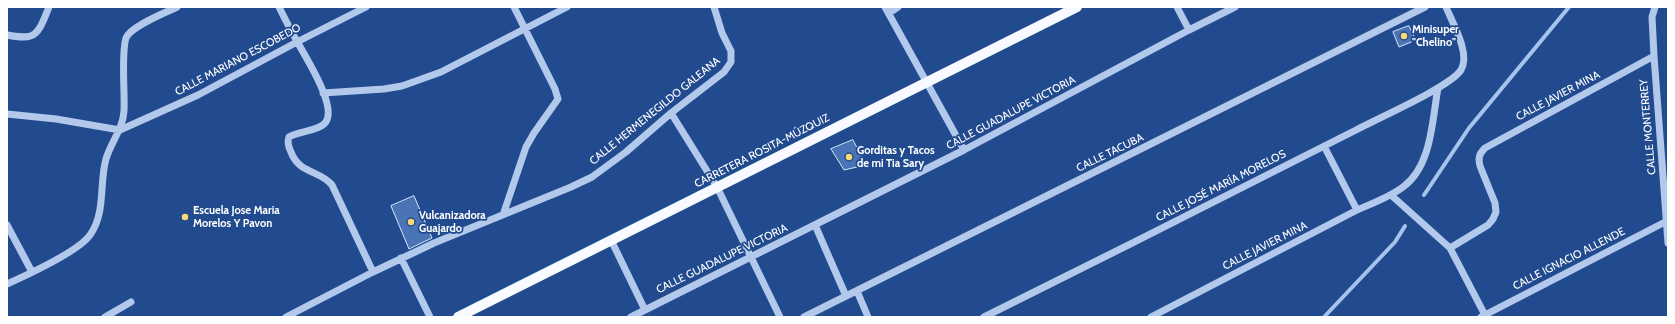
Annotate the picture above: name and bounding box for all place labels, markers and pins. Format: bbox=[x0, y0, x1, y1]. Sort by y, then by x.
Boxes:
place label: Minisuper "Chelino" bbox=[1412, 23, 1459, 49]
marker: Minisuper "Chelino" bbox=[1399, 31, 1409, 41]
place label: Gorditas y Tacos de mi Tia Sary bbox=[857, 144, 935, 170]
marker: Gorditas y Tacos de mi Tia Sary bbox=[844, 152, 854, 162]
place label: Escuela Jose Maria Morelos Y Pavon bbox=[193, 204, 280, 230]
place label: Vulcanizadora Guajardo bbox=[419, 209, 486, 235]
marker: Escuela Jose Maria Morelos Y Pavon bbox=[180, 212, 190, 222]
marker: Vulcanizadora Guajardo bbox=[406, 217, 416, 227]

